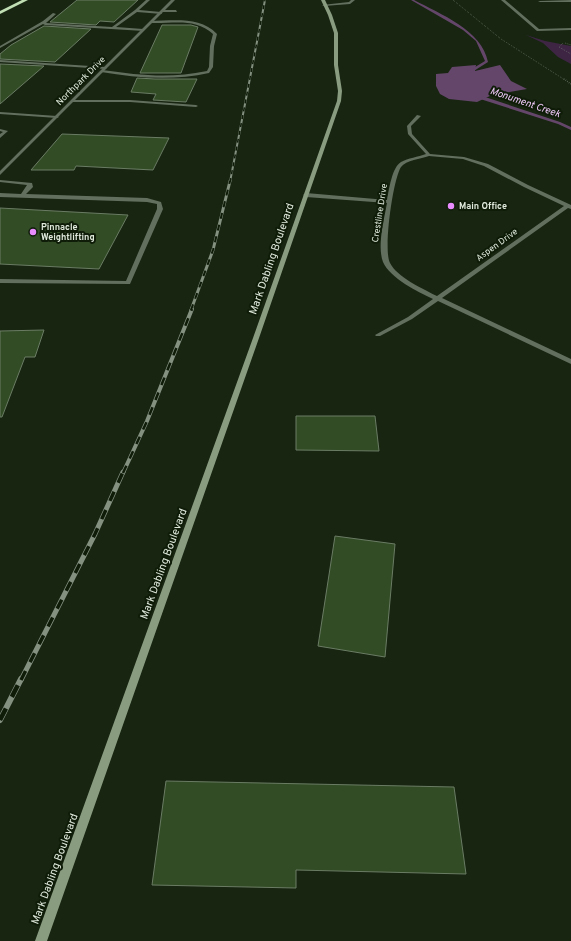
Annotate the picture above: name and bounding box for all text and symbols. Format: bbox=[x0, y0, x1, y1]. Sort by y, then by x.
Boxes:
street label: Northpark Drive bbox=[54, 54, 108, 108]
water label: Monument Creek bbox=[488, 85, 563, 121]
street label: Crestline Drive bbox=[370, 183, 390, 243]
street label: Mark Dabling Boulevard bbox=[246, 201, 298, 317]
marker: Main Office bbox=[446, 201, 456, 211]
place label: Main Office bbox=[459, 201, 507, 212]
place label: Pinnacle Weightlifting bbox=[41, 222, 95, 243]
street label: Aspen Drive bbox=[474, 226, 520, 264]
marker: Pinnacle Weightlifting bbox=[28, 227, 38, 237]
street label: Mark Dabling Boulevard bbox=[137, 507, 191, 621]
street label: Mark Dabling Boulevard bbox=[28, 812, 82, 926]

